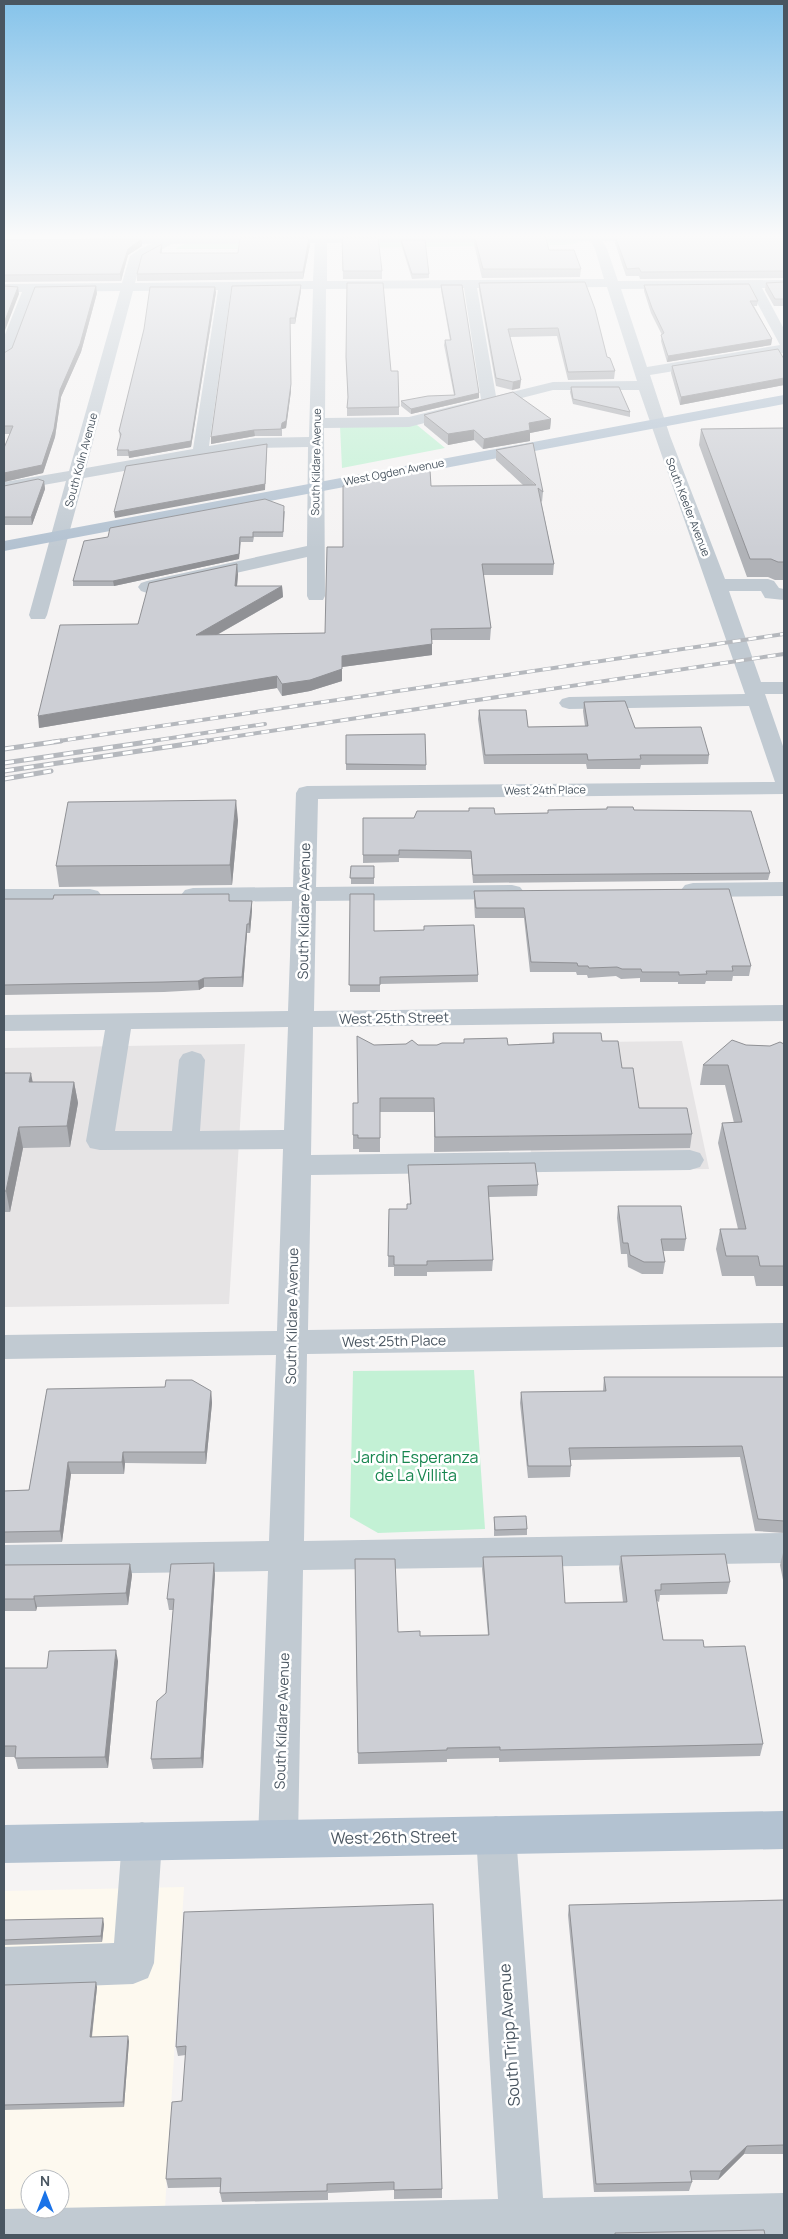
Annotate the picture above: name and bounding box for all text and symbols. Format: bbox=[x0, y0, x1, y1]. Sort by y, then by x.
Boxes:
street label: South Kildare Avenue bbox=[307, 408, 324, 516]
street label: South Kolin Avenue bbox=[61, 410, 100, 509]
street label: West Ogden Avenue bbox=[342, 454, 446, 489]
street label: South Keeler Avenue bbox=[663, 455, 714, 559]
street label: West 24th Place bbox=[504, 781, 587, 798]
street label: South Kildare Avenue bbox=[293, 842, 314, 979]
street label: West 25th Street bbox=[339, 1007, 450, 1028]
street label: South Kildare Avenue bbox=[281, 1247, 302, 1384]
street label: West 25th Place bbox=[342, 1330, 446, 1351]
park label: Jardin Esperanza de La Villita bbox=[354, 1446, 478, 1486]
street label: South Kildare Avenue bbox=[270, 1652, 293, 1790]
street label: West 26th Street bbox=[331, 1825, 457, 1849]
street label: South Tripp Avenue bbox=[493, 1963, 525, 2107]
north arrow bbox=[20, 2169, 70, 2219]
text: N bbox=[40, 2171, 50, 2190]

